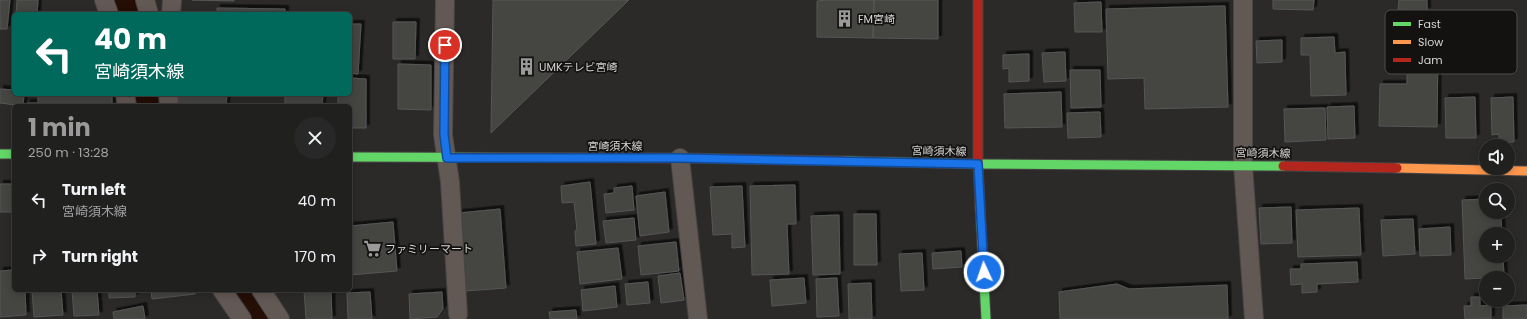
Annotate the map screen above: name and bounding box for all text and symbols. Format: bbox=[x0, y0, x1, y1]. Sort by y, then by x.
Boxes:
building icon: FM宮崎 bbox=[835, 9, 855, 29]
legend bbox=[1385, 10, 1517, 74]
place label: FM宮崎 bbox=[858, 11, 895, 27]
text: Fast bbox=[1418, 16, 1441, 32]
text: 40 m bbox=[94, 20, 167, 59]
icon: left bbox=[28, 28, 80, 80]
pin bbox=[428, 28, 462, 62]
icon: arrive bbox=[434, 34, 456, 56]
text: Slow bbox=[1418, 34, 1443, 50]
text: Jam bbox=[1418, 52, 1443, 68]
building icon: UMKテレビ宮崎 bbox=[516, 57, 536, 77]
text: 宮崎須木線 bbox=[94, 59, 184, 84]
place label: UMKテレビ宮崎 bbox=[539, 59, 618, 75]
text: 1 min bbox=[28, 111, 91, 144]
button: close bbox=[294, 117, 336, 159]
street label: 宮崎須木線 bbox=[588, 138, 643, 154]
map controls bbox=[1479, 139, 1515, 307]
button: sound bbox=[1479, 139, 1515, 175]
text: 250 m · 13:28 bbox=[28, 143, 109, 162]
street label: 宮崎須木線 bbox=[911, 143, 967, 159]
street label: 宮崎須木線 bbox=[1235, 145, 1291, 161]
text: Turn left bbox=[62, 179, 126, 200]
button: search bbox=[1479, 183, 1515, 219]
icon: left bbox=[28, 189, 50, 211]
text: 40 m bbox=[298, 190, 336, 211]
text: 宮崎須木線 bbox=[62, 202, 127, 221]
button: + bbox=[1479, 227, 1515, 263]
supermarket icon: ファミリーマート bbox=[362, 239, 382, 259]
place label: ファミリーマート bbox=[385, 241, 473, 257]
icon: right bbox=[28, 245, 50, 267]
text: Turn right bbox=[62, 246, 138, 267]
text: 170 m bbox=[294, 246, 336, 267]
position arrow bbox=[963, 251, 1005, 293]
button: − bbox=[1479, 271, 1515, 307]

